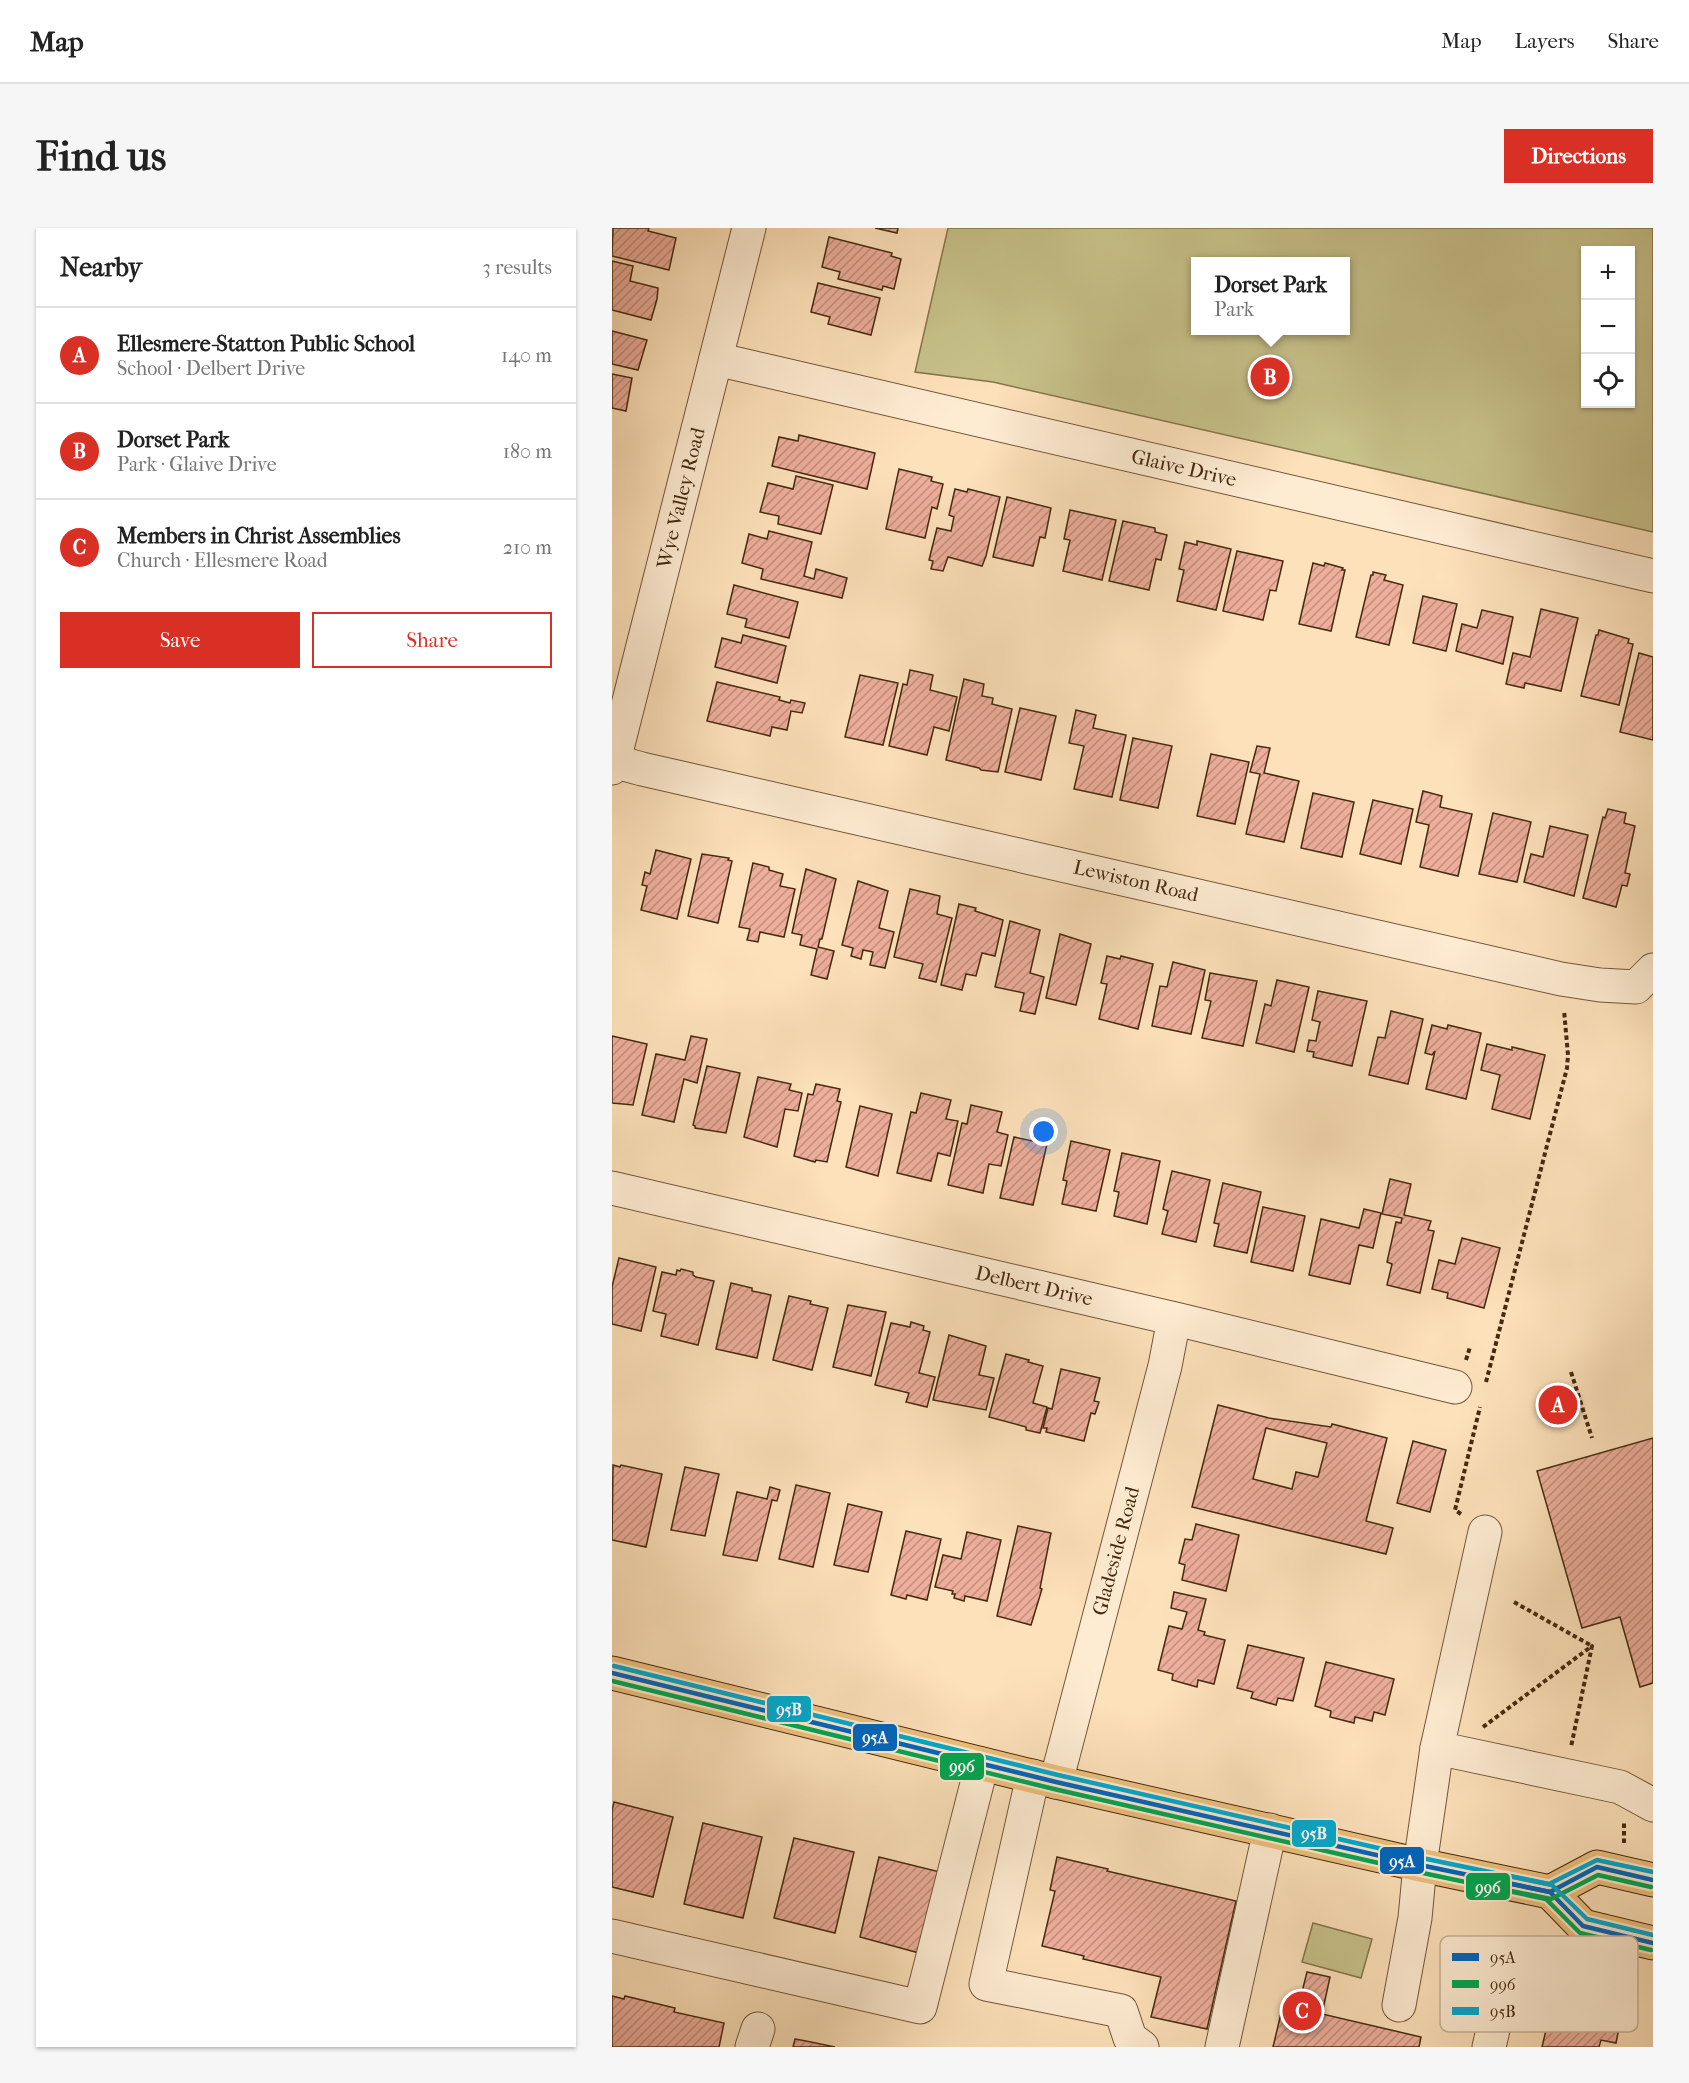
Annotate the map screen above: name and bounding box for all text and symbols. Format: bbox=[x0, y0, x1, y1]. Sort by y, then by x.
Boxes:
text: Map bbox=[30, 25, 84, 58]
text: Map bbox=[1441, 29, 1482, 53]
text: Layers bbox=[1515, 29, 1574, 53]
text: Share bbox=[1607, 29, 1659, 53]
button: Directions bbox=[1504, 129, 1653, 183]
text: Find us bbox=[36, 132, 166, 181]
map controls bbox=[1581, 246, 1635, 408]
button: + bbox=[1581, 246, 1635, 300]
text: Nearby bbox=[60, 252, 142, 283]
text: 3 results bbox=[483, 256, 552, 279]
popup bbox=[1191, 257, 1350, 335]
text: Dorset Park bbox=[1214, 272, 1327, 298]
text: Park bbox=[1214, 298, 1254, 321]
button: − bbox=[1581, 300, 1635, 354]
text: Ellesmere-Statton Public School bbox=[117, 331, 415, 357]
text: A bbox=[73, 344, 86, 367]
text: 140 m bbox=[501, 344, 552, 367]
pin: B bbox=[1250, 354, 1290, 400]
button: locate bbox=[1581, 354, 1635, 408]
text: School · Delbert Drive bbox=[117, 357, 305, 380]
street label: Wye Valley Road bbox=[652, 424, 710, 572]
text: Dorset Park bbox=[117, 427, 229, 453]
text: B bbox=[73, 440, 86, 463]
text: 180 m bbox=[503, 440, 552, 463]
street label: Glaive Drive bbox=[1129, 445, 1239, 491]
text: Park · Glaive Drive bbox=[117, 453, 277, 476]
text: Members in Christ Assemblies bbox=[117, 523, 401, 549]
text: C bbox=[73, 536, 86, 559]
text: 210 m bbox=[503, 536, 552, 559]
text: Church · Ellesmere Road bbox=[117, 549, 328, 572]
button: Save bbox=[60, 612, 300, 668]
button: Share bbox=[312, 612, 552, 668]
street label: Lewiston Road bbox=[1071, 855, 1202, 907]
your location bbox=[1029, 1117, 1058, 1146]
street label: Delbert Drive bbox=[973, 1261, 1095, 1311]
pin: A bbox=[1538, 1382, 1578, 1428]
street label: Gladeside Road bbox=[1088, 1483, 1145, 1618]
line badge: 95B bbox=[766, 1695, 812, 1723]
text: 95B bbox=[775, 1700, 802, 1720]
line badge: 95A bbox=[852, 1723, 898, 1752]
text: 95A bbox=[861, 1728, 888, 1748]
line badge: 996 bbox=[939, 1752, 985, 1781]
text: 996 bbox=[948, 1757, 975, 1777]
line badge: 95B bbox=[1291, 1819, 1337, 1848]
text: 95B bbox=[1300, 1824, 1327, 1844]
line badge: 95A bbox=[1379, 1846, 1425, 1875]
text: 95A bbox=[1388, 1852, 1415, 1872]
line badge: 996 bbox=[1465, 1872, 1511, 1901]
text: 996 bbox=[1474, 1878, 1501, 1898]
legend bbox=[1440, 1936, 1638, 2032]
text: 95A bbox=[1490, 1948, 1516, 1967]
text: 996 bbox=[1490, 1975, 1516, 1994]
pin: C bbox=[1282, 1988, 1322, 2034]
text: 95B bbox=[1490, 2002, 1516, 2021]

